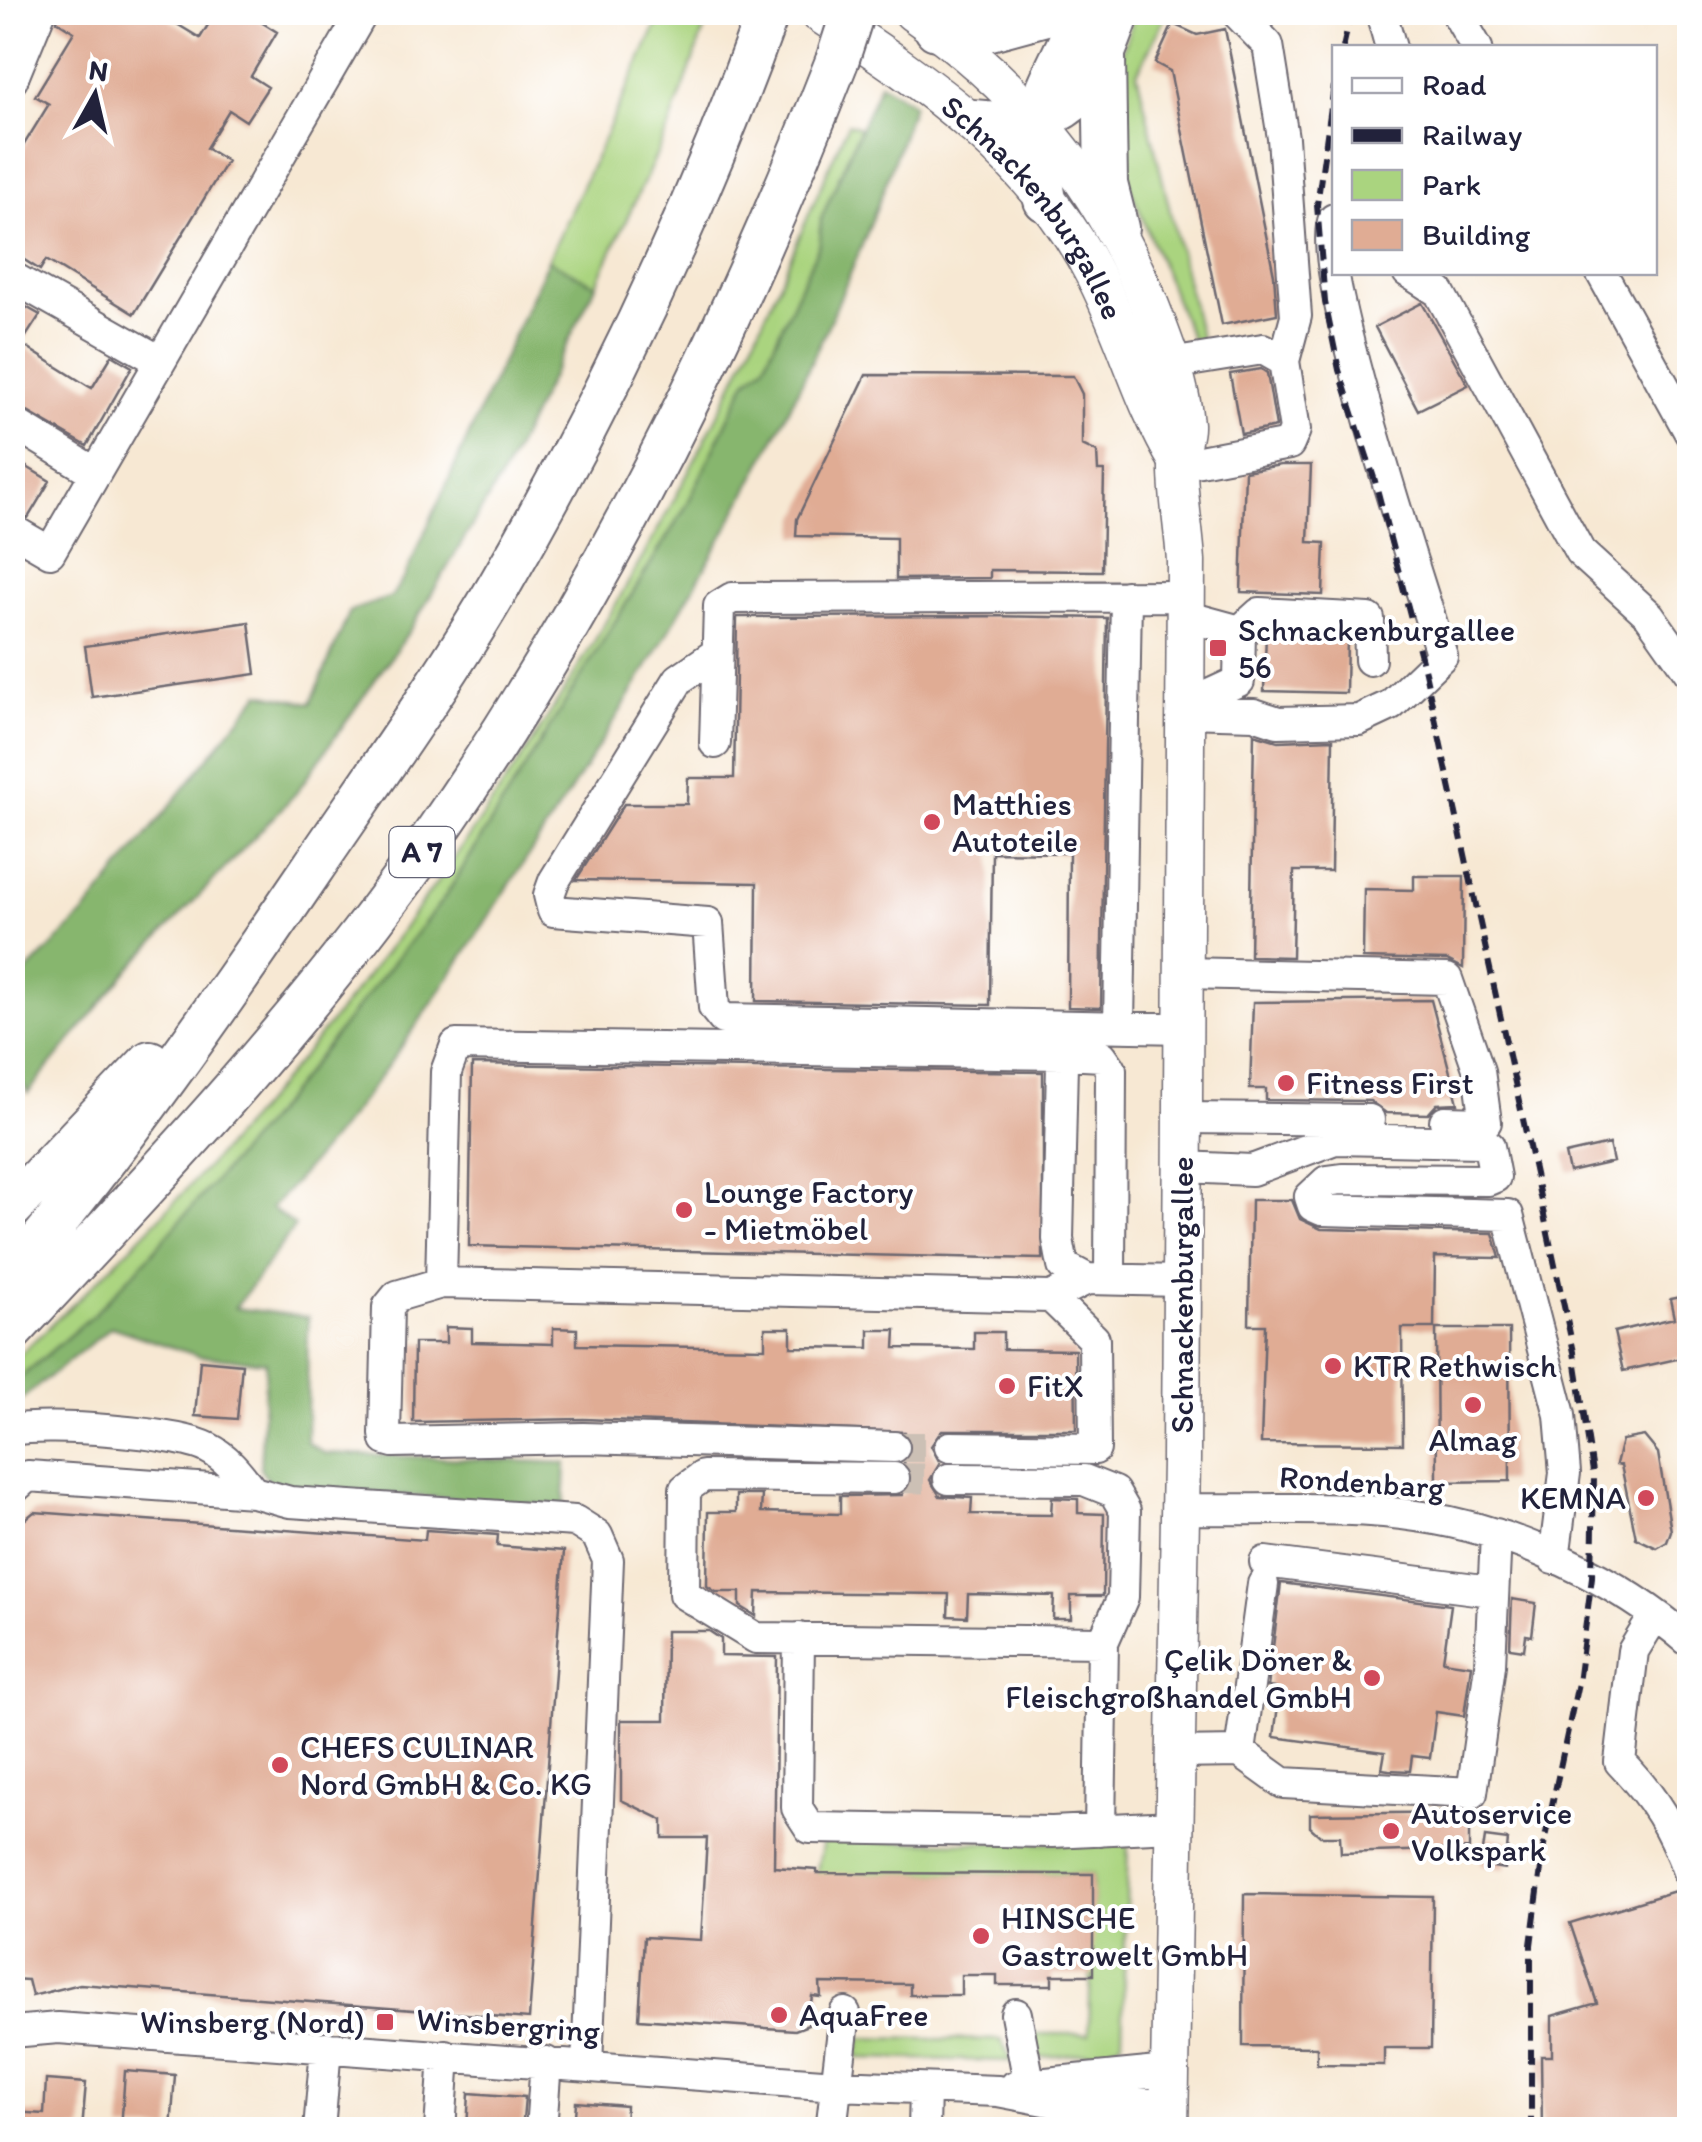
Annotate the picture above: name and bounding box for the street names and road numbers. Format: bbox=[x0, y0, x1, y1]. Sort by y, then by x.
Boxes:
street label: Schnackenburgallee bbox=[934, 87, 1132, 325]
road number: A 7 bbox=[390, 827, 454, 877]
street label: Schnackenburgallee bbox=[1163, 1156, 1201, 1434]
street label: Rondenbarg bbox=[1278, 1457, 1447, 1507]
street label: Winsbergring bbox=[415, 2000, 602, 2050]

